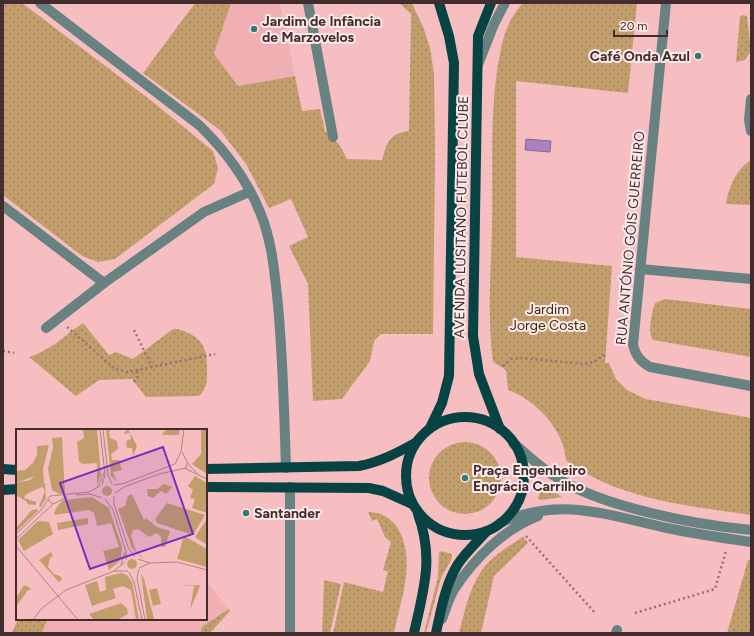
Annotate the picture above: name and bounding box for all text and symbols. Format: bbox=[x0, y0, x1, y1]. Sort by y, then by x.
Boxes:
scale bar bbox=[614, 12, 667, 38]
place label: Jardim de Infância de Marzovelos bbox=[262, 13, 381, 46]
text: 20 m bbox=[620, 19, 648, 33]
marker: Jardim de Infância de Marzovelos bbox=[249, 24, 259, 34]
place label: Café Onda Azul bbox=[590, 48, 690, 65]
marker: Café Onda Azul bbox=[693, 51, 703, 61]
street label: AVENIDA LUSITANO FUTEBOL CLUBE bbox=[451, 96, 472, 338]
street label: RUA ANTÓNIO GÓIS GUERREIRO bbox=[613, 130, 648, 346]
park label: Jardim Jorge Costa bbox=[510, 301, 586, 334]
inset map bbox=[16, 429, 207, 620]
place label: Praça Engenheiro Engrácia Carrilho bbox=[473, 462, 586, 495]
marker: Praça Engenheiro Engrácia Carrilho bbox=[460, 473, 470, 483]
place label: Santander bbox=[254, 505, 321, 522]
marker: Santander bbox=[241, 508, 251, 518]

